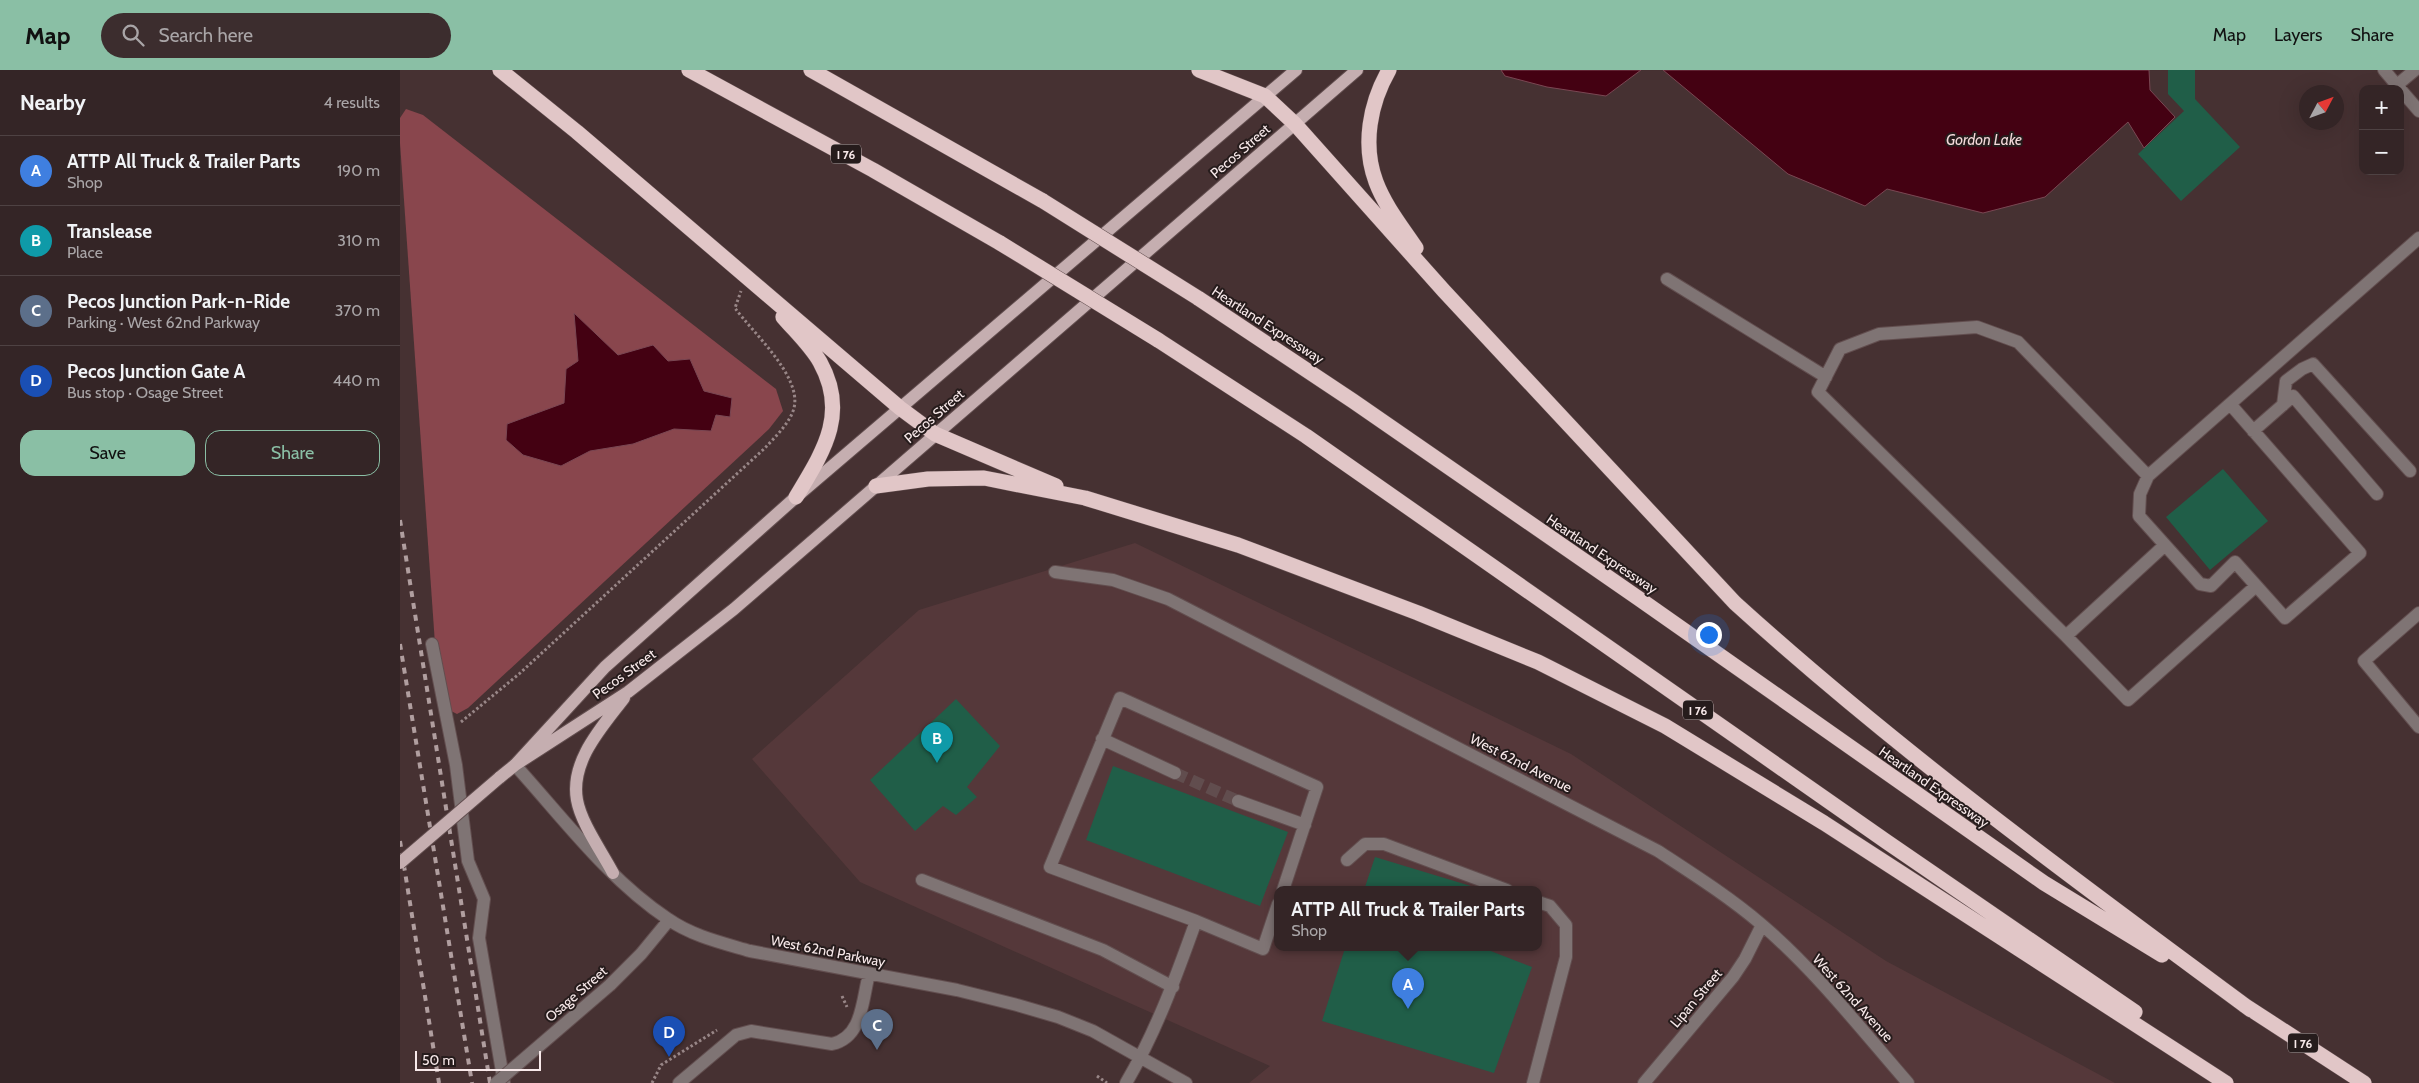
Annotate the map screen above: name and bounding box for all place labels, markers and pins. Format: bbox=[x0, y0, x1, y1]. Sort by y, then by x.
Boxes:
pin: B bbox=[921, 722, 953, 763]
pin: A bbox=[1392, 968, 1424, 1009]
pin: C bbox=[861, 1009, 893, 1050]
pin: D bbox=[653, 1016, 685, 1057]

